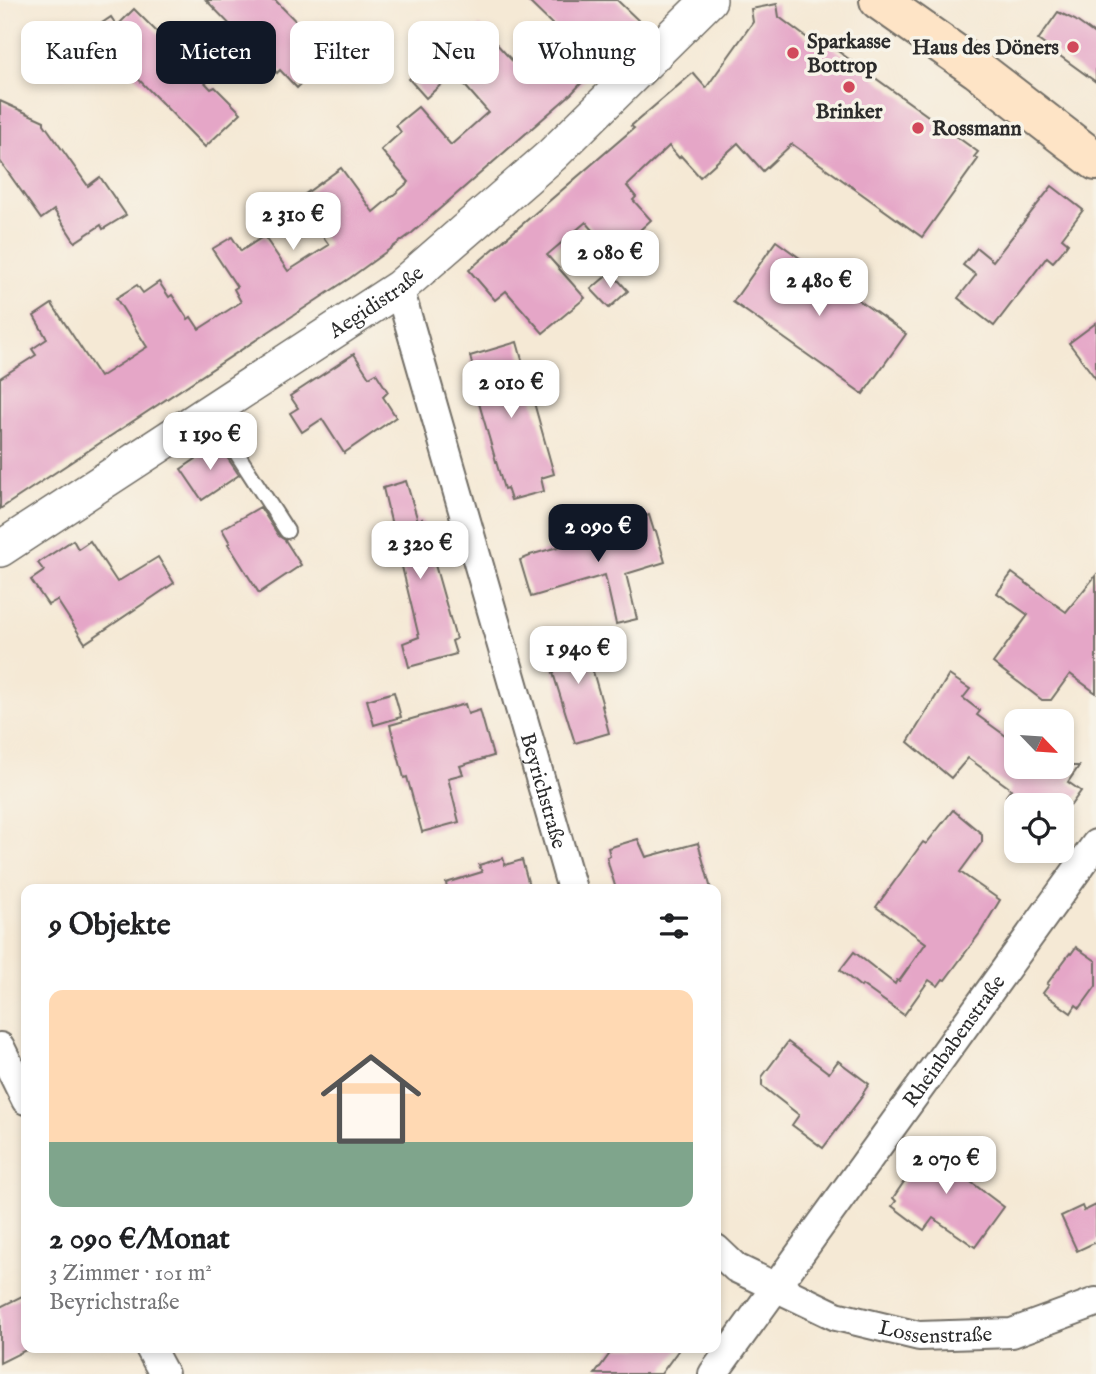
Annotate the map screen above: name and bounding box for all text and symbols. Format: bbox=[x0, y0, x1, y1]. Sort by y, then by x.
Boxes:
chip: Kaufen bbox=[21, 21, 142, 84]
chip: Mieten bbox=[156, 21, 276, 84]
chip: Filter bbox=[290, 21, 394, 84]
chip: Neu bbox=[408, 21, 499, 84]
chip: Wohnung bbox=[513, 21, 660, 84]
place label: Sparkasse Bottrop bbox=[807, 29, 891, 80]
place label: Haus des Döners bbox=[912, 35, 1059, 62]
marker: Haus des Döners bbox=[1065, 39, 1081, 55]
marker: Sparkasse Bottrop bbox=[785, 45, 801, 61]
marker: Brinker bbox=[841, 79, 857, 95]
place label: Brinker bbox=[816, 99, 883, 126]
place label: Rossmann bbox=[932, 116, 1022, 143]
marker: Rossmann bbox=[910, 120, 926, 136]
pin: 2 310 € bbox=[228, 192, 358, 252]
text: 2 310 € bbox=[262, 200, 324, 229]
pin: 2 080 € bbox=[545, 230, 675, 290]
text: 2 080 € bbox=[577, 238, 643, 267]
pin: 2 480 € bbox=[754, 258, 884, 318]
street label: Aegidistraße bbox=[323, 260, 430, 346]
text: 2 480 € bbox=[786, 266, 852, 295]
pin: 2 010 € bbox=[446, 360, 576, 420]
text: 2 010 € bbox=[478, 368, 544, 397]
pin: 1 190 € bbox=[145, 412, 275, 472]
text: 1 190 € bbox=[179, 420, 241, 449]
pin: 2 090 € bbox=[533, 504, 663, 564]
text: 2 090 € bbox=[565, 512, 631, 541]
pin: 2 320 € bbox=[355, 522, 485, 581]
text: 2 320 € bbox=[388, 529, 453, 558]
pin: 1 940 € bbox=[513, 626, 643, 686]
text: 1 940 € bbox=[546, 634, 610, 663]
north arrow bbox=[1004, 709, 1074, 779]
map controls bbox=[1004, 709, 1074, 863]
street label: Beyrichstraße bbox=[513, 730, 572, 852]
button: locate bbox=[1004, 793, 1074, 863]
text: 9 Objekte bbox=[49, 907, 170, 945]
icon: filters bbox=[655, 907, 693, 945]
street label: Rheinbabenstraße bbox=[898, 970, 1012, 1114]
icon: home bbox=[308, 1036, 434, 1162]
pin: 2 070 € bbox=[881, 1136, 1011, 1196]
text: 2 070 € bbox=[912, 1144, 980, 1173]
text: 2 090 €/Monat bbox=[49, 1221, 230, 1259]
text: 3 Zimmer · 101 m² bbox=[49, 1259, 212, 1288]
text: Beyrichstraße bbox=[49, 1288, 180, 1317]
street label: Lossenstraße bbox=[876, 1315, 993, 1351]

